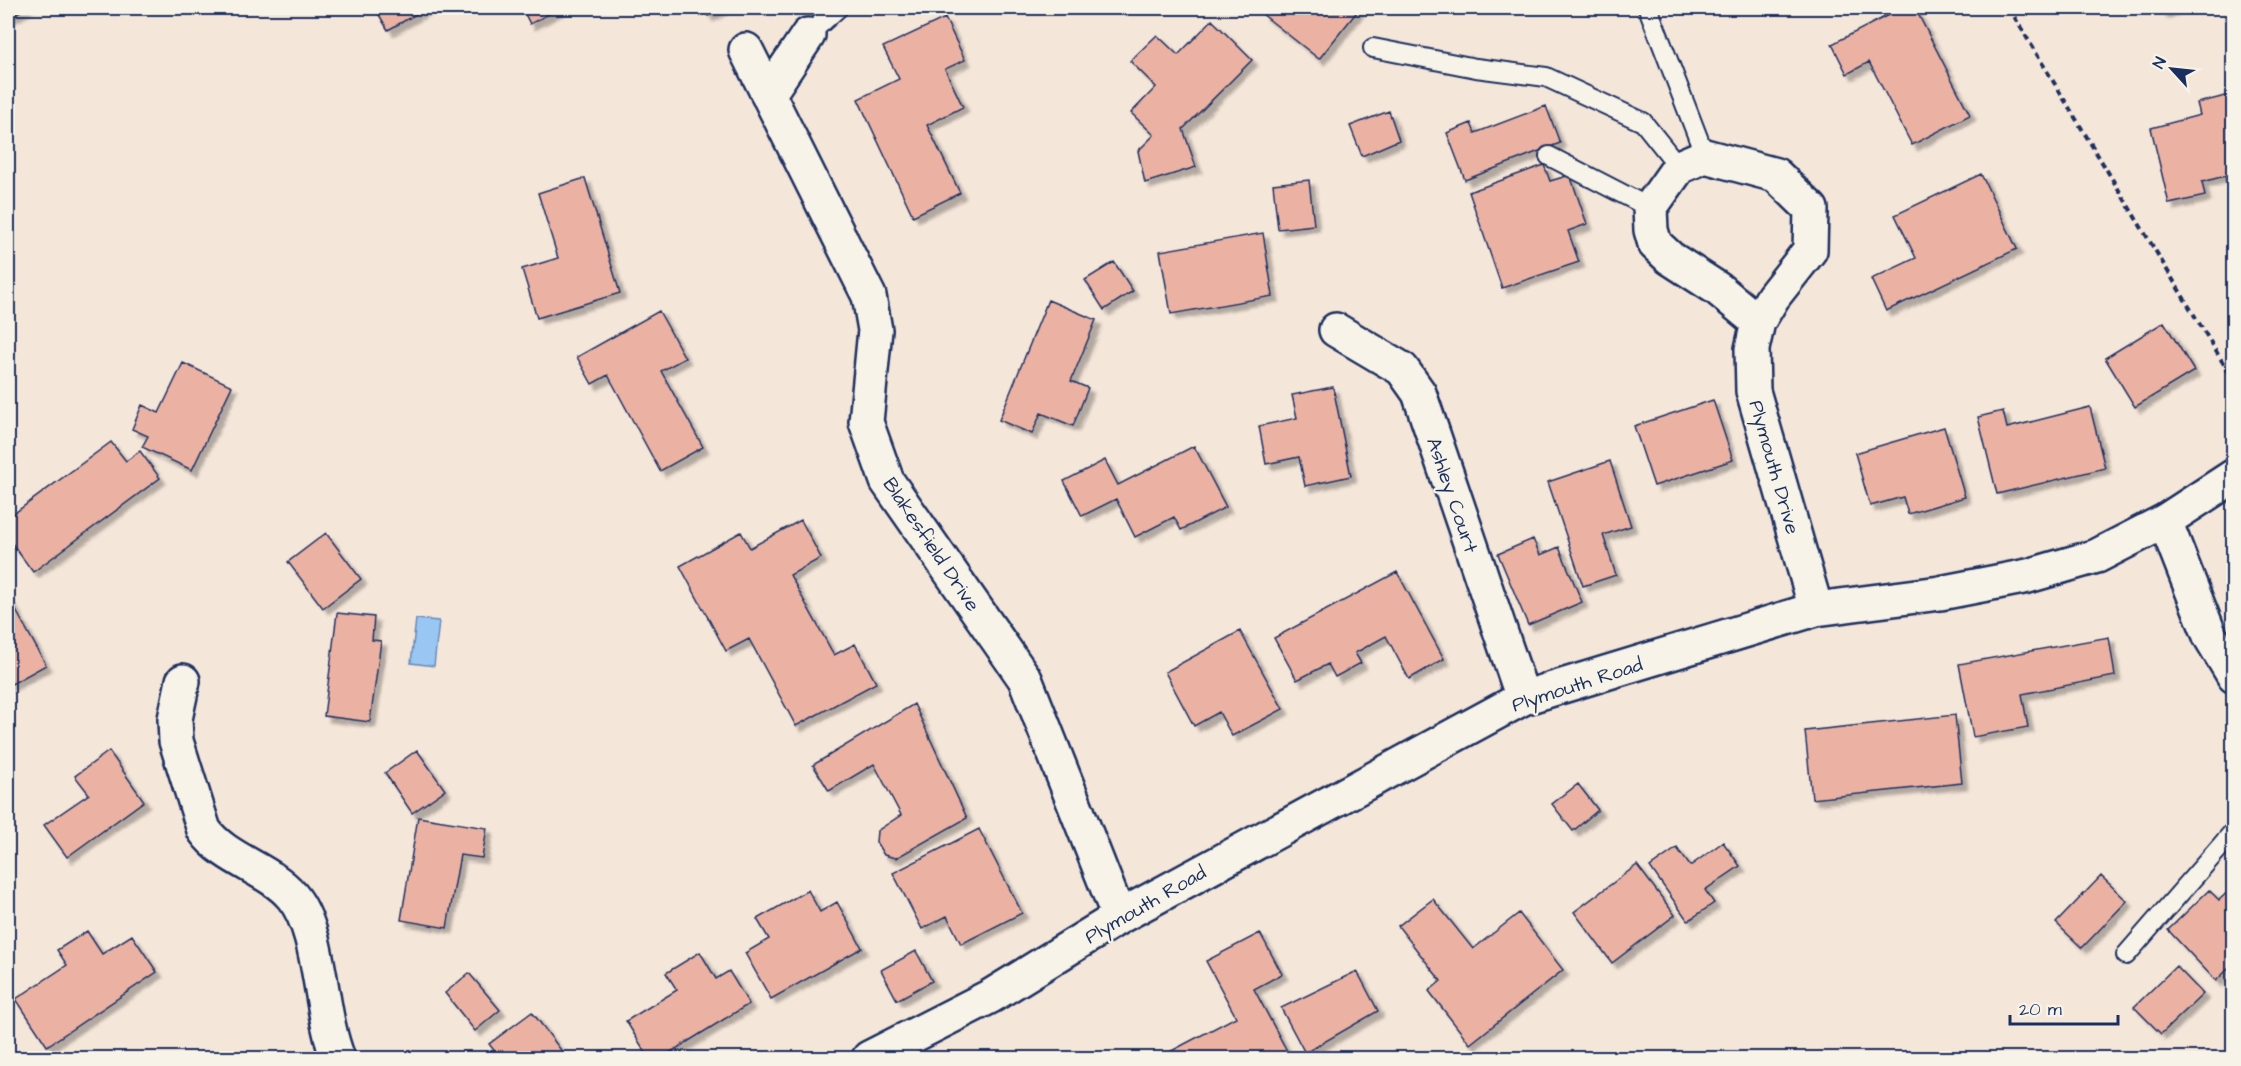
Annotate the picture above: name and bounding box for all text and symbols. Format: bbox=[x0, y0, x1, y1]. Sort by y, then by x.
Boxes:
north arrow bbox=[2142, 39, 2202, 99]
text: N bbox=[2147, 53, 2172, 72]
street label: Plymouth Drive bbox=[1741, 397, 1807, 538]
street label: Ashley Court bbox=[1418, 434, 1485, 557]
street label: Blakesfield Drive bbox=[876, 472, 987, 617]
street label: Plymouth Road bbox=[1508, 651, 1647, 720]
street label: Plymouth Road bbox=[1080, 859, 1212, 952]
scale bar bbox=[2010, 988, 2118, 1026]
text: 20 m bbox=[2019, 997, 2062, 1022]

